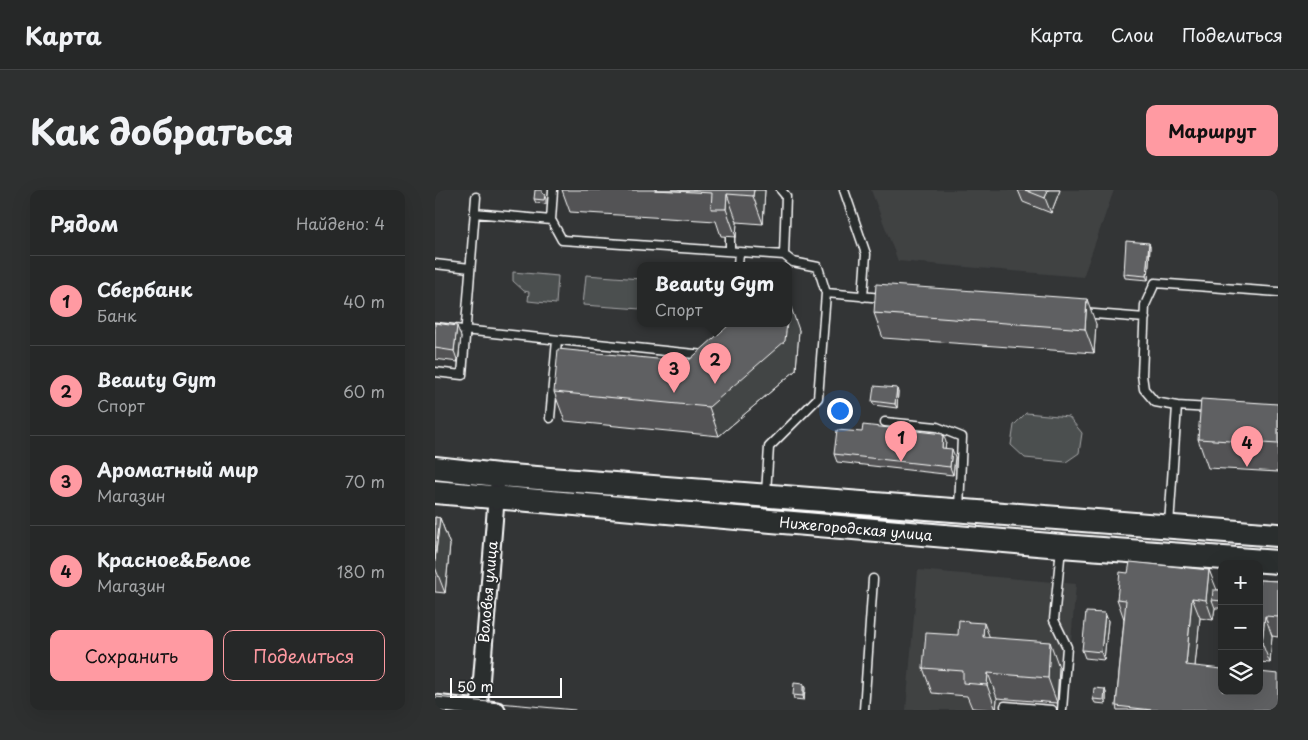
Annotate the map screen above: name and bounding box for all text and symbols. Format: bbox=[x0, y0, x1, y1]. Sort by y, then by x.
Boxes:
text: Карта bbox=[25, 17, 102, 53]
text: Карта bbox=[1030, 21, 1083, 48]
text: Слои bbox=[1111, 21, 1154, 48]
text: Поделиться bbox=[1182, 21, 1283, 48]
text: Как добраться bbox=[30, 104, 294, 157]
button: Маршрут bbox=[1146, 105, 1278, 156]
text: Рядом bbox=[50, 207, 118, 239]
text: Найдено: 4 bbox=[296, 211, 385, 235]
popup bbox=[637, 262, 792, 327]
text: Beauty Gym bbox=[655, 269, 774, 297]
text: Сбербанк bbox=[97, 275, 192, 303]
text: 1 bbox=[62, 289, 70, 313]
text: 40 m bbox=[343, 289, 385, 313]
text: Спорт bbox=[655, 297, 703, 321]
text: Банк bbox=[97, 303, 137, 327]
pin: 2 bbox=[699, 343, 731, 384]
pin: 3 bbox=[658, 352, 690, 393]
text: Beauty Gym bbox=[97, 365, 216, 393]
text: 2 bbox=[60, 379, 72, 403]
text: 60 m bbox=[343, 379, 385, 403]
text: Спорт bbox=[97, 393, 145, 417]
your location bbox=[827, 398, 853, 424]
pin: 1 bbox=[885, 421, 917, 462]
pin: 4 bbox=[1231, 426, 1263, 467]
text: Ароматный мир bbox=[97, 455, 259, 483]
text: 3 bbox=[61, 469, 71, 493]
text: 70 m bbox=[345, 469, 385, 493]
text: Магазин bbox=[97, 483, 166, 507]
street label: Нижегородская улица bbox=[779, 511, 934, 546]
street label: Воловья улица bbox=[473, 540, 502, 644]
text: Красное&Белое bbox=[97, 545, 251, 573]
text: 4 bbox=[61, 559, 71, 583]
text: 180 m bbox=[337, 559, 385, 583]
map controls bbox=[1218, 560, 1263, 695]
button: + bbox=[1218, 560, 1263, 605]
text: Магазин bbox=[97, 573, 166, 597]
button: − bbox=[1218, 605, 1263, 650]
button: Сохранить bbox=[50, 630, 213, 681]
button: Поделиться bbox=[223, 630, 385, 681]
button: layers bbox=[1218, 650, 1263, 695]
scale bar bbox=[450, 675, 563, 698]
text: 50 m bbox=[457, 676, 493, 697]

